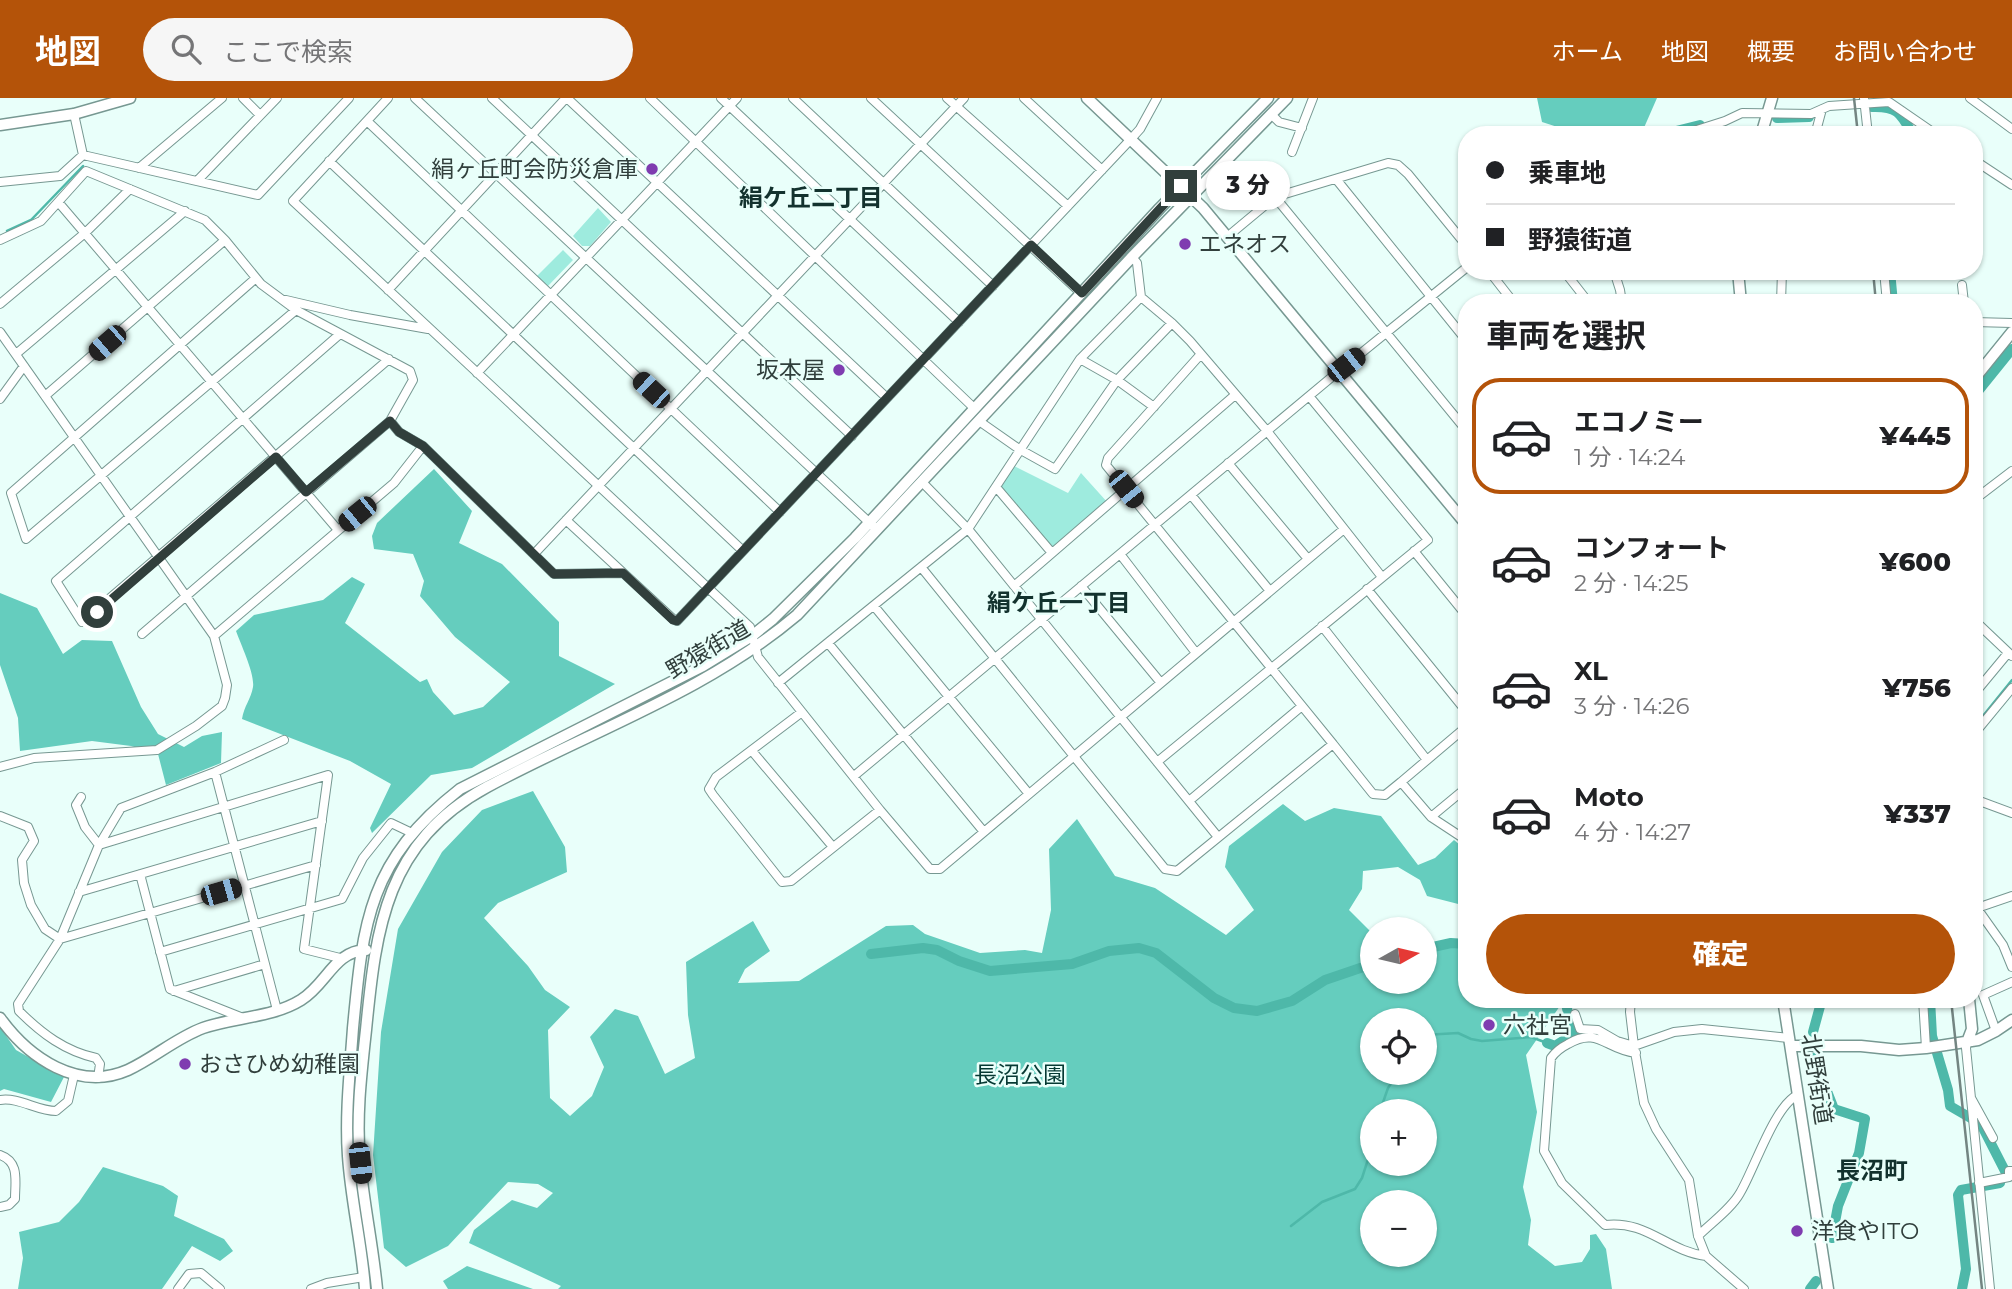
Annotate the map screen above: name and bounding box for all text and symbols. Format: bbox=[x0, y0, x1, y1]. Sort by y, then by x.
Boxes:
search box bbox=[143, 18, 633, 81]
icon: search bbox=[167, 30, 205, 68]
text: 地図 bbox=[35, 31, 101, 71]
text: ここで検索 bbox=[223, 36, 353, 68]
text: ホーム bbox=[1552, 37, 1623, 66]
text: 地図 bbox=[1661, 37, 1709, 66]
text: 概要 bbox=[1747, 37, 1795, 66]
text: お問い合わせ bbox=[1833, 37, 1977, 66]
place label: 絹ヶ丘町会防災倉庫 bbox=[431, 155, 638, 183]
text: 乗車地 bbox=[1528, 157, 1606, 189]
marker: 絹ヶ丘町会防災倉庫 bbox=[644, 161, 660, 177]
callout: 3 分 bbox=[1206, 162, 1290, 210]
route end bbox=[1165, 170, 1197, 202]
text: 3 分 bbox=[1226, 171, 1270, 199]
district label: 絹ケ丘二丁目 bbox=[739, 183, 883, 212]
text: 野猿街道 bbox=[1528, 224, 1632, 256]
place label: エネオス bbox=[1199, 230, 1291, 258]
marker: エネオス bbox=[1177, 236, 1193, 252]
text: 車両を選択 bbox=[1486, 316, 1646, 355]
car bbox=[85, 321, 130, 365]
car bbox=[1323, 344, 1370, 386]
place label: 坂本屋 bbox=[756, 356, 825, 384]
marker: 坂本屋 bbox=[831, 362, 847, 378]
car bbox=[629, 368, 674, 412]
icon: car bbox=[1490, 405, 1553, 468]
text: エコノミー bbox=[1574, 406, 1704, 438]
text: ¥445 bbox=[1879, 420, 1951, 452]
text: 1 分 · 14:24 bbox=[1574, 443, 1685, 471]
car bbox=[1105, 466, 1148, 512]
car bbox=[335, 493, 380, 535]
icon: car bbox=[1490, 531, 1553, 594]
text: コンフォート bbox=[1574, 532, 1729, 564]
text: ¥600 bbox=[1879, 546, 1951, 578]
text: 2 分 · 14:25 bbox=[1574, 569, 1689, 597]
district label: 絹ケ丘一丁目 bbox=[987, 588, 1131, 617]
route start bbox=[81, 596, 113, 628]
street label: 野猿街道 bbox=[661, 614, 755, 684]
text: XL bbox=[1574, 655, 1608, 687]
icon: car bbox=[1490, 657, 1553, 720]
text: ¥756 bbox=[1882, 672, 1951, 704]
text: 3 分 · 14:26 bbox=[1574, 692, 1689, 720]
text: Moto bbox=[1574, 781, 1644, 813]
icon: car bbox=[1490, 783, 1553, 846]
text: ¥337 bbox=[1884, 798, 1951, 830]
text: 4 分 · 14:27 bbox=[1574, 818, 1691, 846]
car bbox=[198, 876, 245, 908]
button: 確定 bbox=[1486, 914, 1955, 994]
north arrow bbox=[1360, 917, 1437, 994]
map controls bbox=[1360, 917, 1437, 1267]
button: locate bbox=[1360, 1008, 1437, 1085]
place label: 六社宮 bbox=[1503, 1011, 1572, 1039]
marker: 六社宮 bbox=[1481, 1017, 1497, 1033]
street label: 北野街道 bbox=[1796, 1031, 1838, 1127]
place label: おさひめ幼稚園 bbox=[199, 1050, 360, 1078]
marker: おさひめ幼稚園 bbox=[177, 1056, 193, 1072]
park label: 長沼公園 bbox=[974, 1061, 1066, 1089]
button: + bbox=[1360, 1099, 1437, 1176]
car bbox=[348, 1141, 373, 1185]
district label: 長沼町 bbox=[1836, 1156, 1908, 1185]
button: − bbox=[1360, 1190, 1437, 1267]
place label: 洋食やITO bbox=[1811, 1217, 1919, 1245]
marker: 洋食やITO bbox=[1789, 1223, 1805, 1239]

